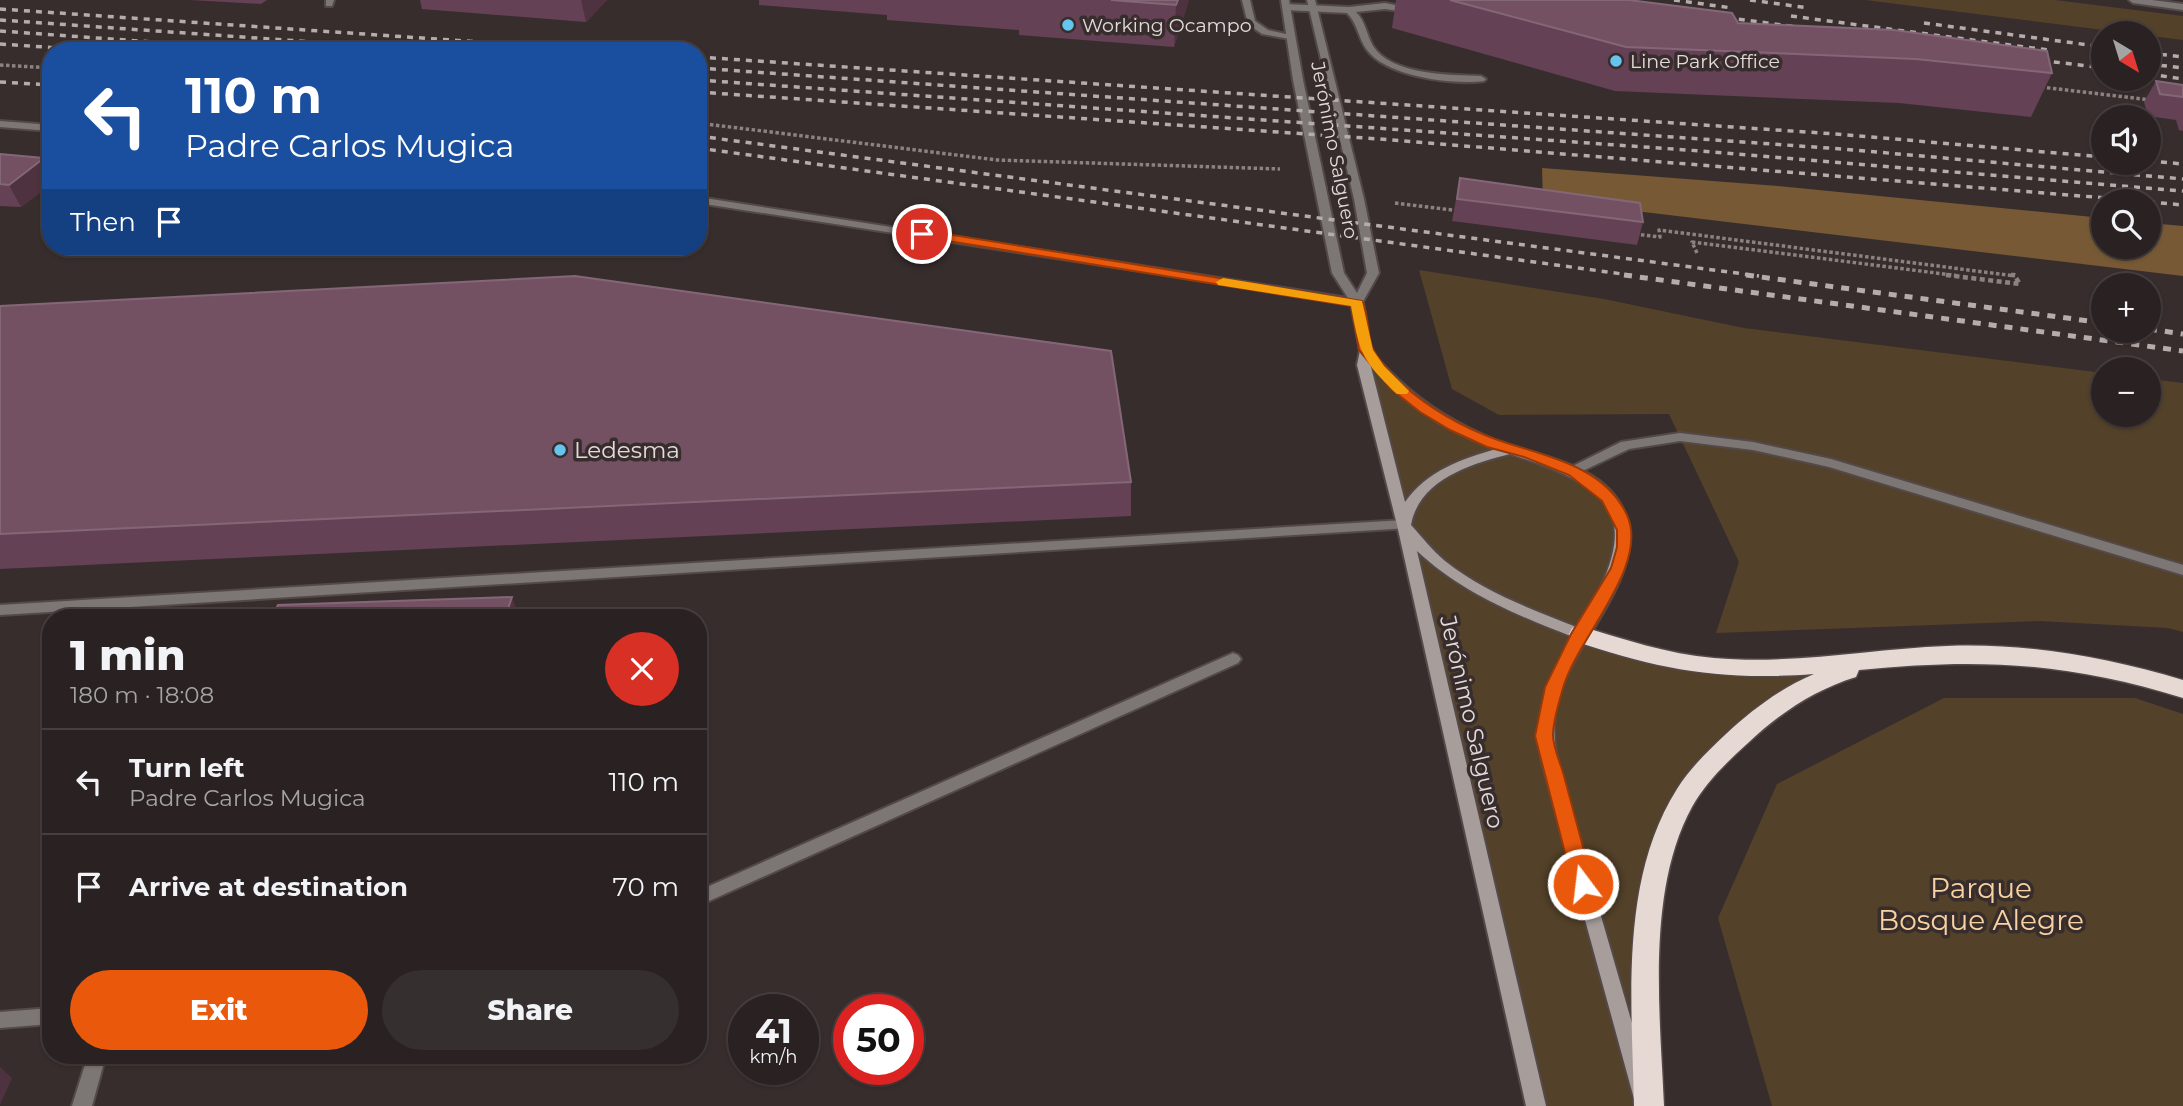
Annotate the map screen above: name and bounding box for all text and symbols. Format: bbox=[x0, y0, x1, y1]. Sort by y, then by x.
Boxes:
place label: Working Ocampo bbox=[1082, 14, 1252, 37]
marker: Working Ocampo bbox=[1060, 17, 1076, 33]
north arrow bbox=[2091, 21, 2161, 91]
map controls bbox=[2091, 21, 2161, 427]
place label: Line Park Office bbox=[1630, 50, 1780, 73]
marker: Line Park Office bbox=[1608, 53, 1624, 69]
street label: Jerónimo Salguero bbox=[1306, 59, 1363, 241]
text: 110 m bbox=[185, 66, 322, 125]
icon: left bbox=[70, 70, 161, 161]
button: sound bbox=[2091, 105, 2161, 175]
text: Padre Carlos Mugica bbox=[185, 126, 514, 165]
button: search bbox=[2091, 189, 2161, 259]
icon: arrive bbox=[150, 203, 188, 241]
pin bbox=[892, 204, 952, 264]
text: Then bbox=[70, 206, 136, 238]
icon: arrive bbox=[903, 215, 941, 253]
button: + bbox=[2091, 273, 2161, 343]
button: − bbox=[2091, 357, 2161, 427]
place label: Ledesma bbox=[574, 436, 680, 464]
marker: Ledesma bbox=[552, 442, 568, 458]
street label: Jerónimo Salguero bbox=[1434, 612, 1510, 831]
text: 1 min bbox=[70, 629, 186, 681]
button: close bbox=[605, 632, 679, 706]
text: 180 m · 18:08 bbox=[70, 681, 214, 709]
text: Turn left bbox=[129, 752, 245, 784]
icon: left bbox=[70, 763, 108, 801]
text: 110 m bbox=[609, 766, 679, 798]
text: Padre Carlos Mugica bbox=[129, 784, 366, 812]
position arrow bbox=[1546, 847, 1620, 921]
icon: arrive bbox=[70, 868, 108, 906]
text: Arrive at destination bbox=[129, 871, 408, 903]
text: 70 m bbox=[613, 871, 679, 903]
park label: Parque Bosque Alegre bbox=[1878, 871, 2084, 937]
button: Exit bbox=[70, 970, 368, 1050]
button: Share bbox=[382, 970, 679, 1050]
speed limit sign: 50 bbox=[833, 994, 924, 1085]
text: 41 bbox=[755, 1009, 792, 1052]
text: km/h bbox=[749, 1046, 798, 1068]

